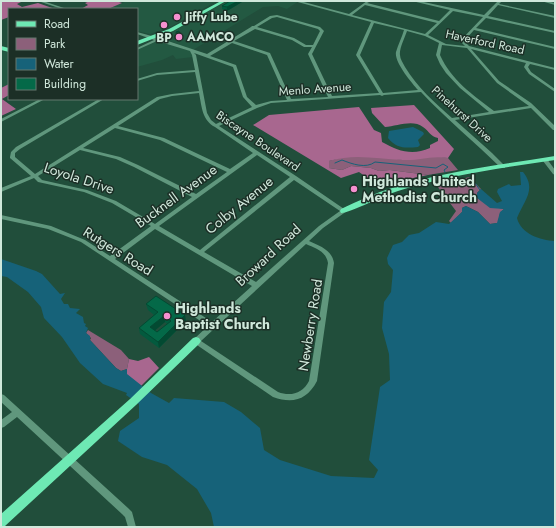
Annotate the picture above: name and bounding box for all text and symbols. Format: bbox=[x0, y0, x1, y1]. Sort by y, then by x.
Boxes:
legend bbox=[8, 8, 138, 100]
place label: Jiffy Lube bbox=[183, 8, 238, 26]
marker: Jiffy Lube bbox=[172, 12, 182, 22]
text: Road bbox=[44, 15, 70, 33]
marker: BP bbox=[159, 20, 169, 30]
street label: Haverford Road bbox=[444, 25, 526, 59]
place label: AAMCO bbox=[186, 28, 234, 46]
place label: BP bbox=[156, 29, 172, 47]
marker: AAMCO bbox=[174, 32, 184, 42]
text: Park bbox=[44, 35, 66, 53]
text: Water bbox=[44, 55, 75, 73]
text: Building bbox=[44, 75, 86, 93]
street label: Menlo Avenue bbox=[278, 77, 352, 101]
street label: Pinehurst Drive bbox=[427, 82, 497, 146]
street label: Biscayne Boulevard bbox=[212, 106, 304, 176]
street label: Loyola Drive bbox=[41, 157, 117, 199]
street label: Bucknell Avenue bbox=[131, 159, 221, 233]
street label: Colby Avenue bbox=[201, 171, 277, 239]
place label: Highlands United Methodist Church bbox=[362, 171, 477, 207]
marker: Highlands United Methodist Church bbox=[349, 184, 359, 194]
street label: Broward Road bbox=[231, 219, 305, 291]
street label: Rutgers Road bbox=[79, 222, 157, 280]
street label: Newberry Road bbox=[293, 277, 327, 373]
place label: Highlands Baptist Church bbox=[175, 298, 270, 334]
marker: Highlands Baptist Church bbox=[162, 311, 172, 321]

